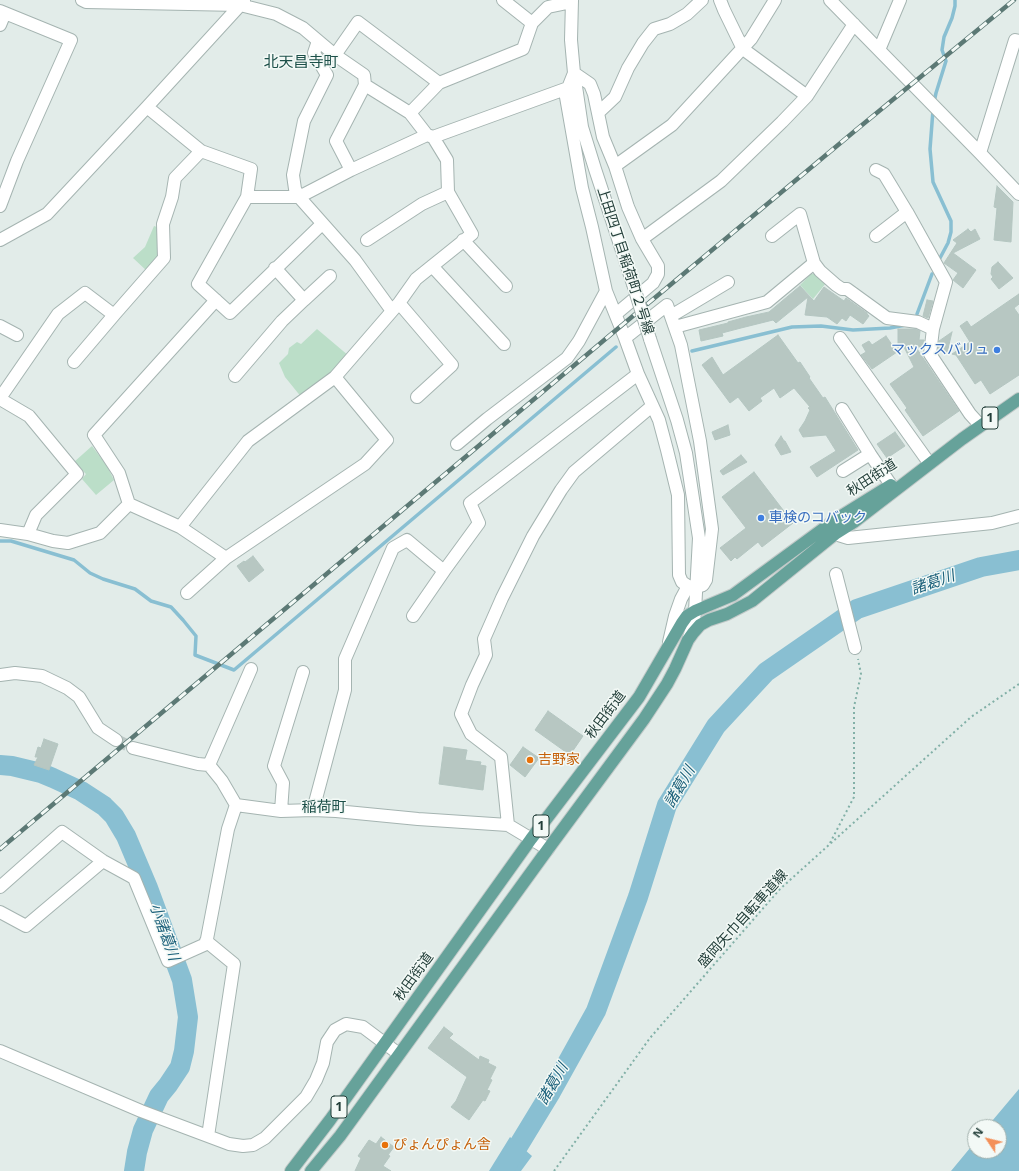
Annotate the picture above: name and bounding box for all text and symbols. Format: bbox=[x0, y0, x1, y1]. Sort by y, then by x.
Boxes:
district label: 北天昌寺町 bbox=[264, 54, 338, 72]
street label: 上田四丁目稲荷町２号線 bbox=[593, 185, 657, 337]
place label: マックスバリュ bbox=[891, 342, 989, 358]
marker: マックスバリュ bbox=[992, 345, 1002, 355]
road number: 1 bbox=[982, 407, 998, 429]
street label: 秋田街道 bbox=[844, 456, 900, 500]
place label: 車検のコバック bbox=[769, 510, 867, 526]
marker: 車検のコバック bbox=[756, 513, 766, 523]
water label: 諸葛川 bbox=[909, 567, 957, 599]
street label: 秋田街道 bbox=[582, 688, 630, 742]
place label: 吉野家 bbox=[538, 752, 580, 768]
marker: 吉野家 bbox=[525, 755, 535, 765]
water label: 諸葛川 bbox=[661, 763, 699, 811]
district label: 稲荷町 bbox=[302, 799, 346, 817]
road number: 1 bbox=[533, 815, 549, 837]
street label: 盛岡矢巾自転車道線 bbox=[695, 867, 791, 971]
water label: 小諸葛川 bbox=[145, 901, 183, 963]
street label: 秋田街道 bbox=[391, 949, 437, 1005]
water label: 諸葛川 bbox=[534, 1060, 572, 1108]
road number: 1 bbox=[331, 1096, 347, 1118]
north arrow bbox=[967, 1119, 1007, 1159]
text: N bbox=[969, 1124, 986, 1140]
place label: ぴょんぴょん舎 bbox=[393, 1137, 491, 1153]
marker: ぴょんぴょん舎 bbox=[380, 1140, 390, 1150]

